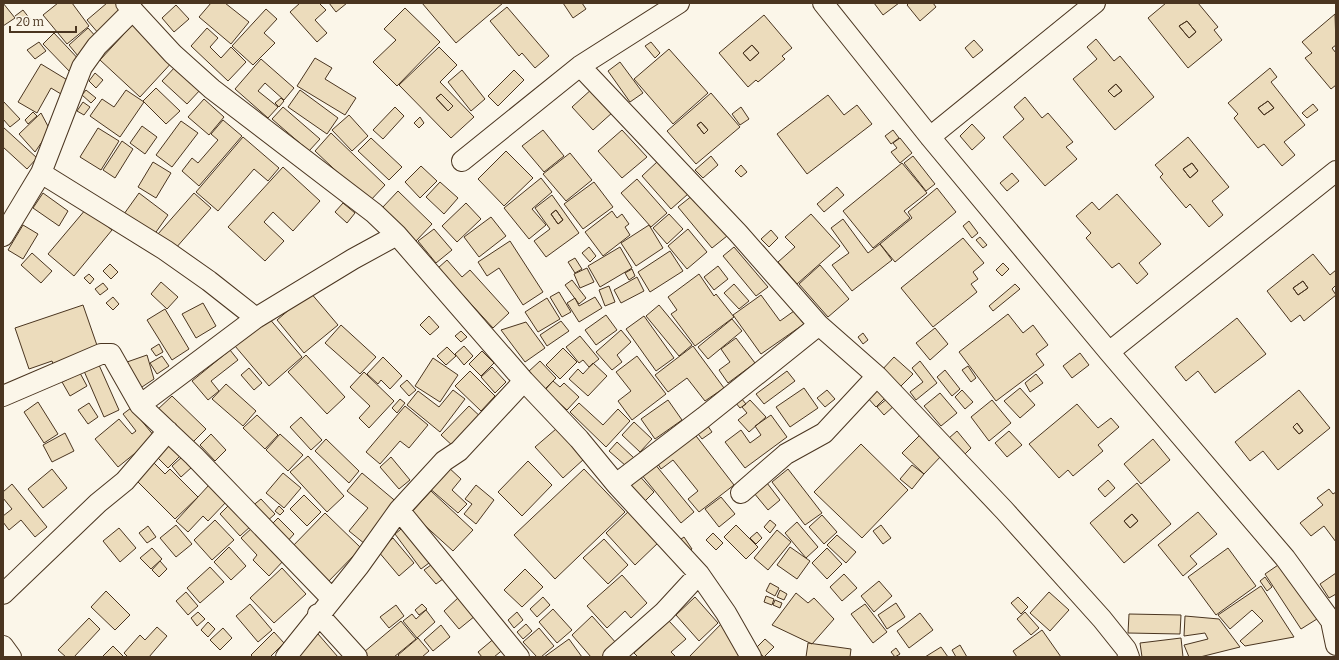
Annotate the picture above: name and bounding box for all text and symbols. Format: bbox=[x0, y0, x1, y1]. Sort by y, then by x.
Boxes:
scale bar bbox=[10, 8, 76, 34]
text: 20 m bbox=[16, 15, 45, 29]

